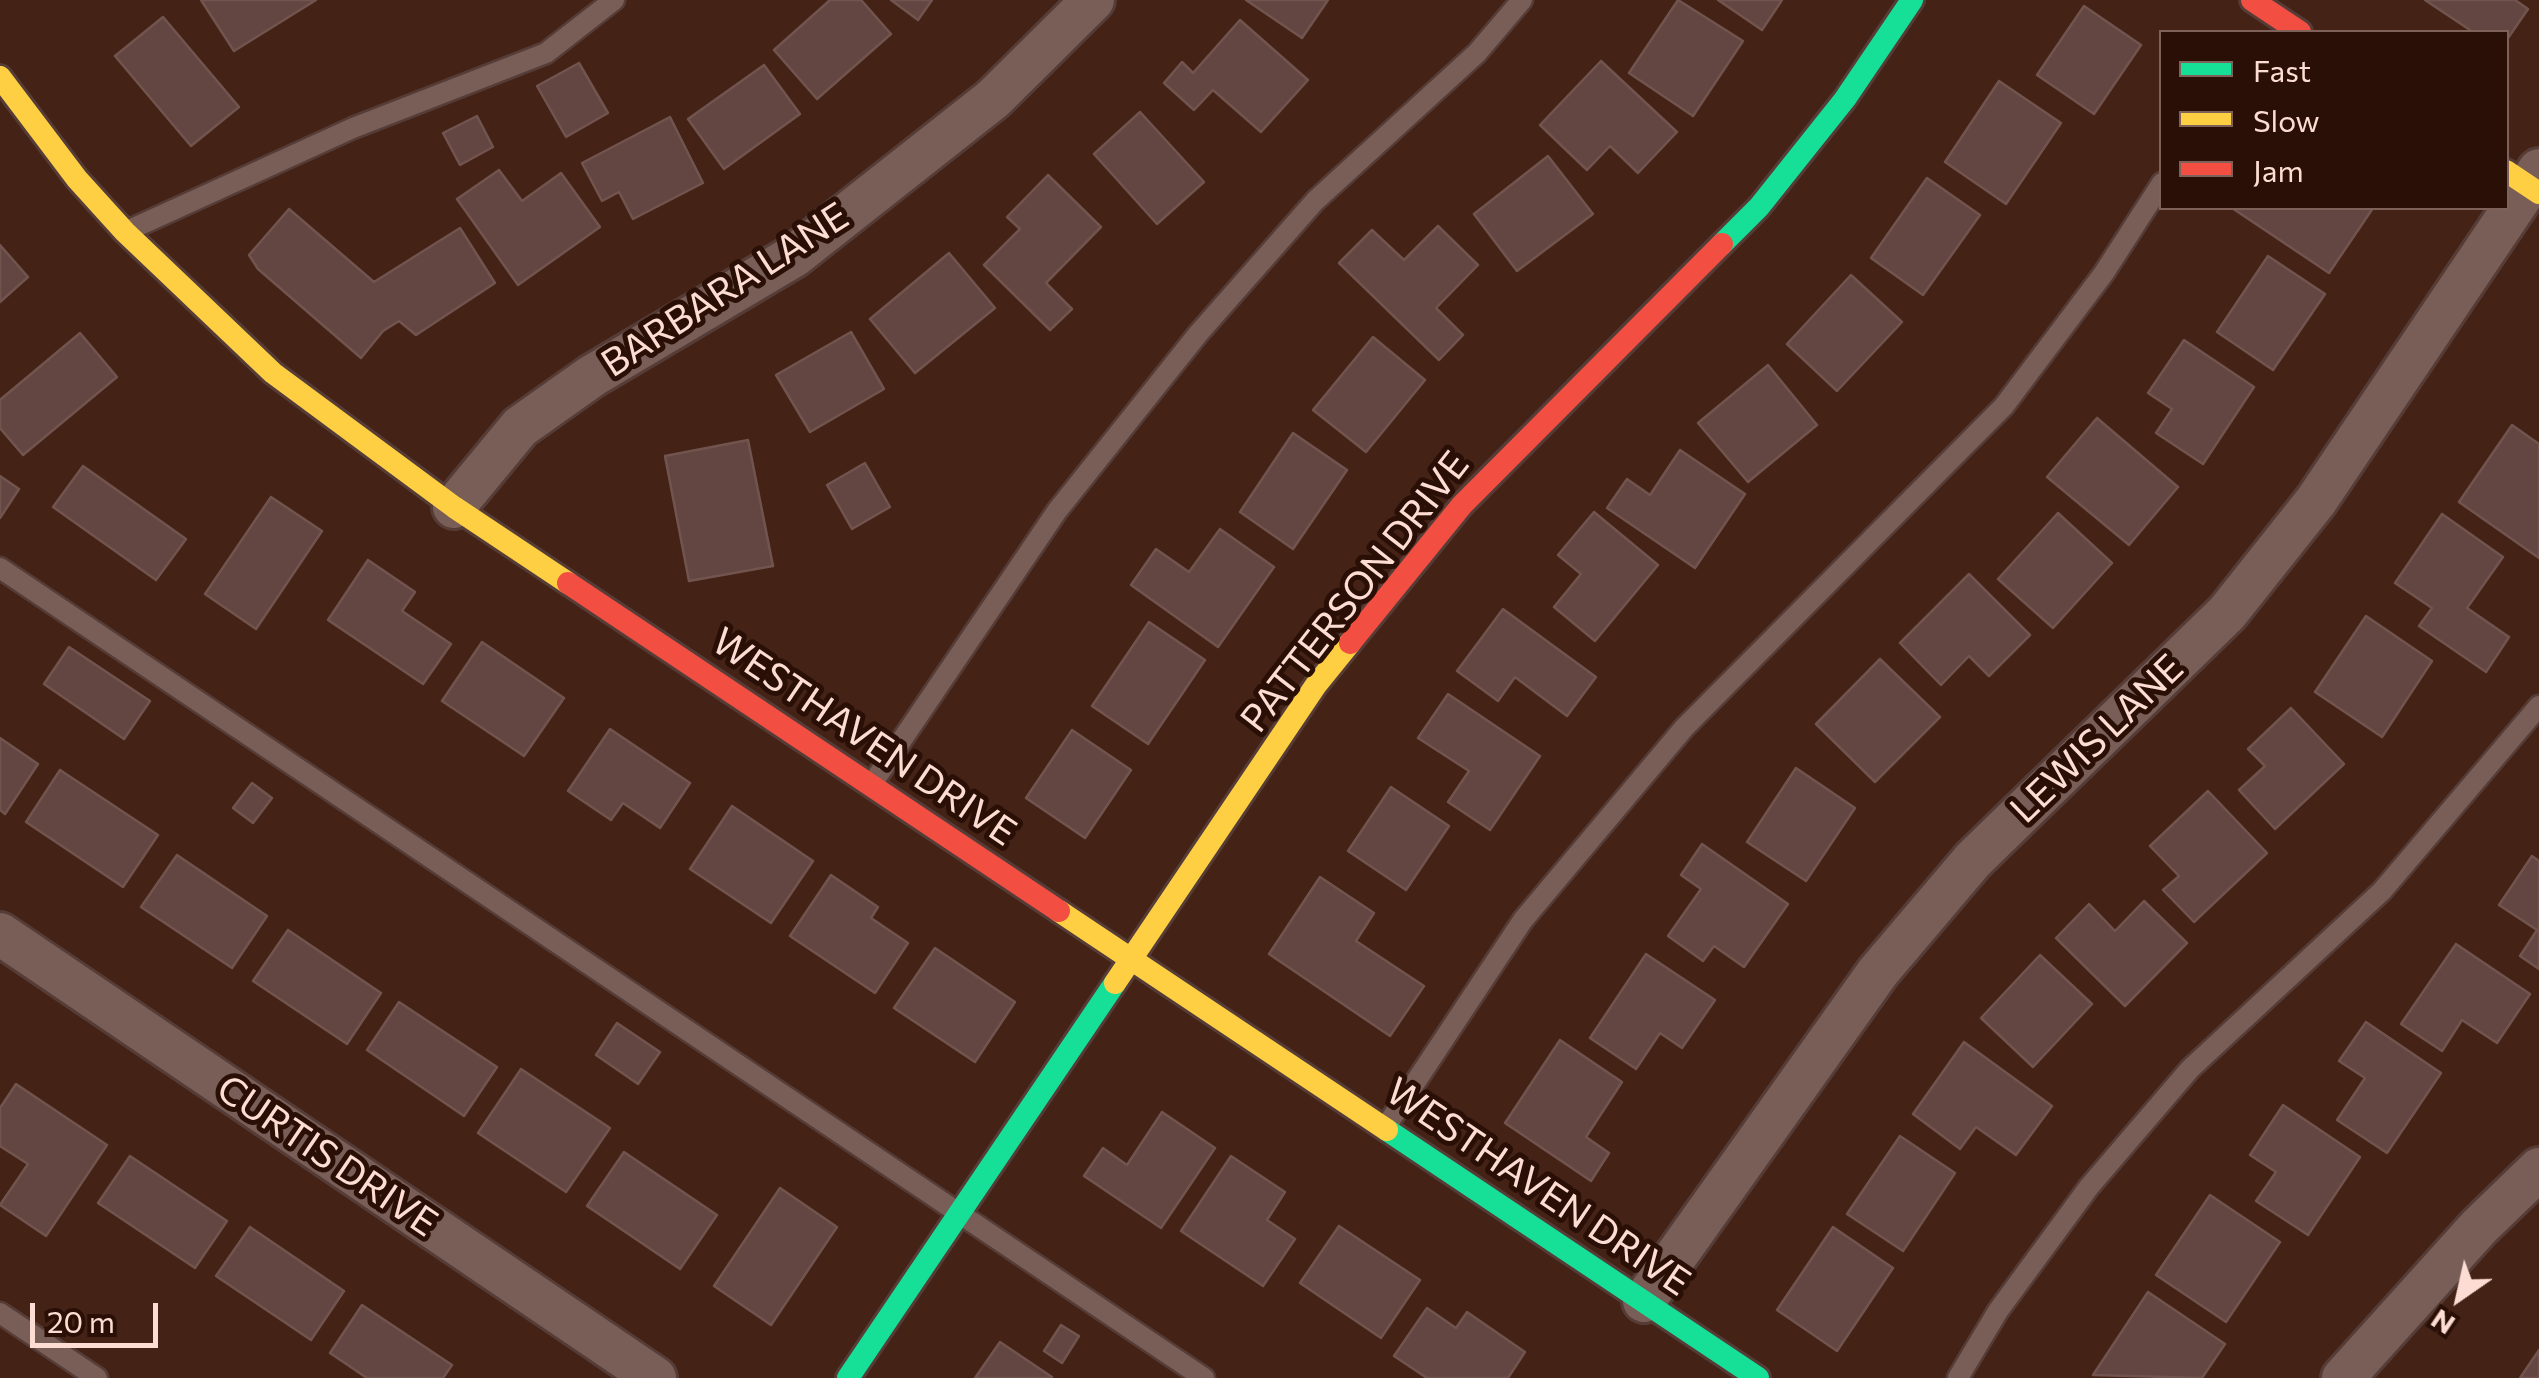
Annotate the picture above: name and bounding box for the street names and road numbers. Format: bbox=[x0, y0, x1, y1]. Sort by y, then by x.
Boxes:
street label: BARBARA LANE bbox=[593, 193, 857, 387]
street label: PATTERSON DRIVE bbox=[1231, 443, 1479, 741]
street label: WESTHAVEN DRIVE bbox=[703, 618, 1025, 856]
street label: LEWIS LANE bbox=[2001, 645, 2193, 833]
street label: CURTIS DRIVE bbox=[208, 1066, 446, 1246]
street label: WESTHAVEN DRIVE bbox=[1377, 1068, 1699, 1306]

